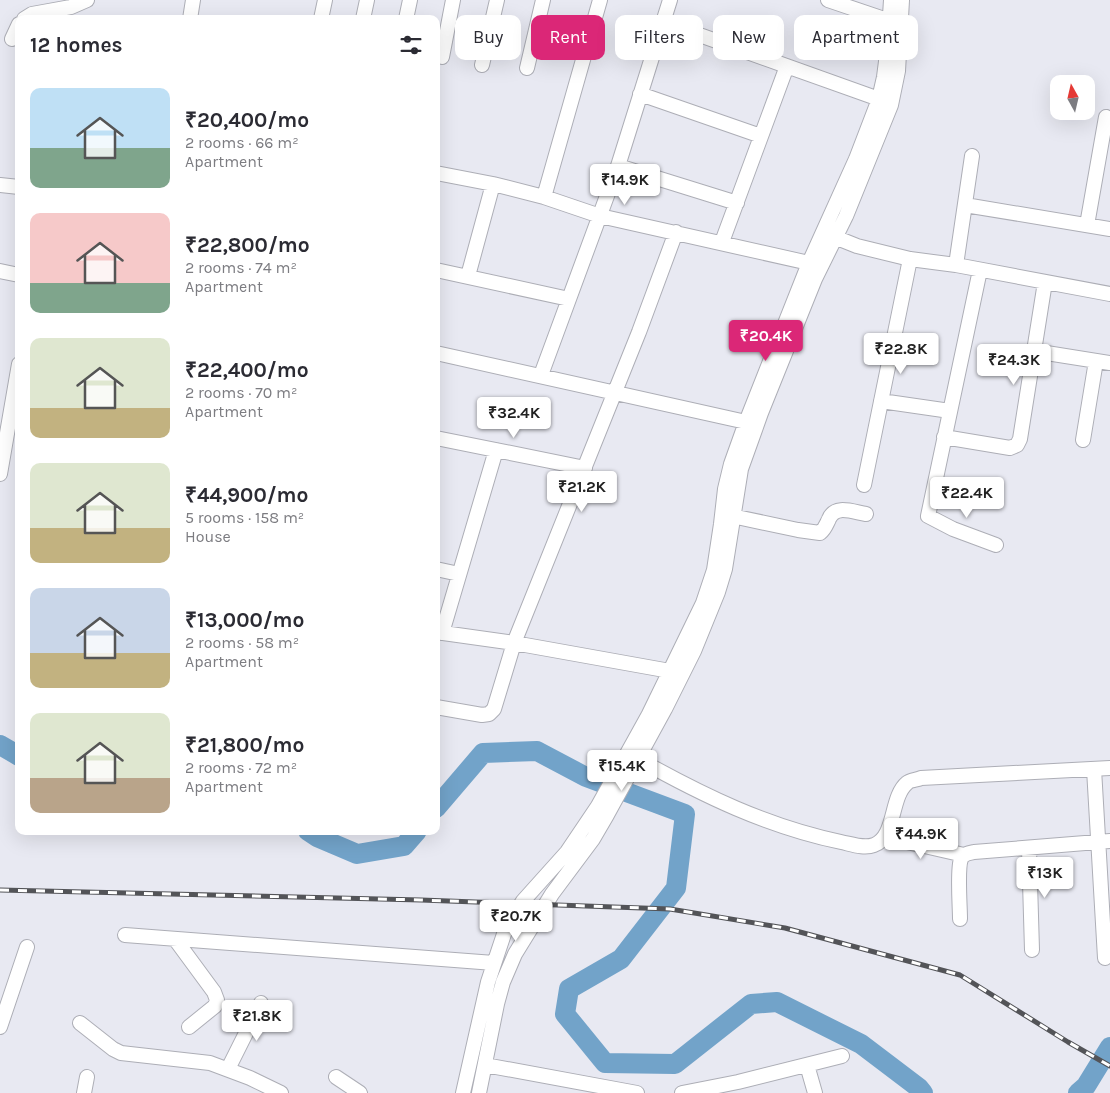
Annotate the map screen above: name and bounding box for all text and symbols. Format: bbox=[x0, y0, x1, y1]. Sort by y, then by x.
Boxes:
chip: Buy bbox=[455, 15, 521, 60]
chip: Rent bbox=[531, 15, 605, 60]
chip: Filters bbox=[615, 15, 703, 60]
chip: New bbox=[713, 15, 784, 60]
chip: Apartment bbox=[794, 15, 918, 60]
icon: filters bbox=[397, 31, 425, 59]
text: 12 homes bbox=[30, 33, 123, 57]
north arrow bbox=[1050, 75, 1095, 120]
map controls bbox=[1050, 75, 1095, 120]
icon: home bbox=[70, 108, 130, 168]
text: ₹20,400/mo bbox=[185, 108, 309, 132]
text: 2 rooms · 66 m² bbox=[185, 133, 299, 152]
text: Apartment bbox=[185, 152, 263, 171]
pin: ₹14.9K bbox=[584, 164, 666, 206]
text: ₹14.9K bbox=[601, 170, 649, 189]
icon: home bbox=[70, 233, 130, 293]
text: ₹22,800/mo bbox=[185, 233, 310, 257]
text: 2 rooms · 74 m² bbox=[185, 258, 297, 277]
text: Apartment bbox=[185, 277, 263, 296]
pin: ₹20.4K bbox=[725, 320, 807, 362]
text: ₹20.4K bbox=[740, 326, 792, 345]
pin: ₹22.8K bbox=[860, 332, 942, 375]
text: ₹22.8K bbox=[875, 339, 927, 358]
pin: ₹24.3K bbox=[973, 344, 1055, 386]
text: ₹24.3K bbox=[988, 350, 1040, 369]
icon: home bbox=[70, 358, 130, 418]
text: ₹22,400/mo bbox=[185, 358, 309, 382]
text: 2 rooms · 70 m² bbox=[185, 383, 297, 402]
pin: ₹32.4K bbox=[473, 396, 555, 439]
text: Apartment bbox=[185, 402, 263, 421]
text: ₹32.4K bbox=[488, 403, 540, 422]
pin: ₹21.2K bbox=[541, 470, 623, 513]
pin: ₹22.4K bbox=[926, 476, 1008, 519]
text: ₹21.2K bbox=[558, 477, 606, 496]
icon: home bbox=[70, 483, 130, 543]
text: ₹44,900/mo bbox=[185, 483, 308, 507]
text: ₹22.4K bbox=[941, 483, 993, 502]
text: 5 rooms · 158 m² bbox=[185, 508, 304, 527]
text: House bbox=[185, 527, 231, 546]
icon: home bbox=[70, 608, 130, 668]
text: ₹13,000/mo bbox=[185, 608, 304, 632]
text: 2 rooms · 58 m² bbox=[185, 633, 299, 652]
text: Apartment bbox=[185, 652, 263, 671]
icon: home bbox=[70, 733, 130, 793]
text: ₹21,800/mo bbox=[185, 733, 304, 757]
pin: ₹15.4K bbox=[581, 750, 663, 792]
text: ₹15.4K bbox=[598, 756, 646, 775]
text: 2 rooms · 72 m² bbox=[185, 758, 297, 777]
text: Apartment bbox=[185, 777, 263, 796]
pin: ₹44.9K bbox=[880, 818, 962, 860]
text: ₹44.9K bbox=[895, 824, 947, 843]
pin: ₹13K bbox=[1015, 856, 1075, 899]
text: ₹13K bbox=[1027, 863, 1063, 882]
pin: ₹20.7K bbox=[475, 900, 557, 942]
text: ₹20.7K bbox=[491, 906, 541, 925]
pin: ₹21.8K bbox=[216, 1000, 298, 1042]
text: ₹21.8K bbox=[233, 1006, 281, 1025]

